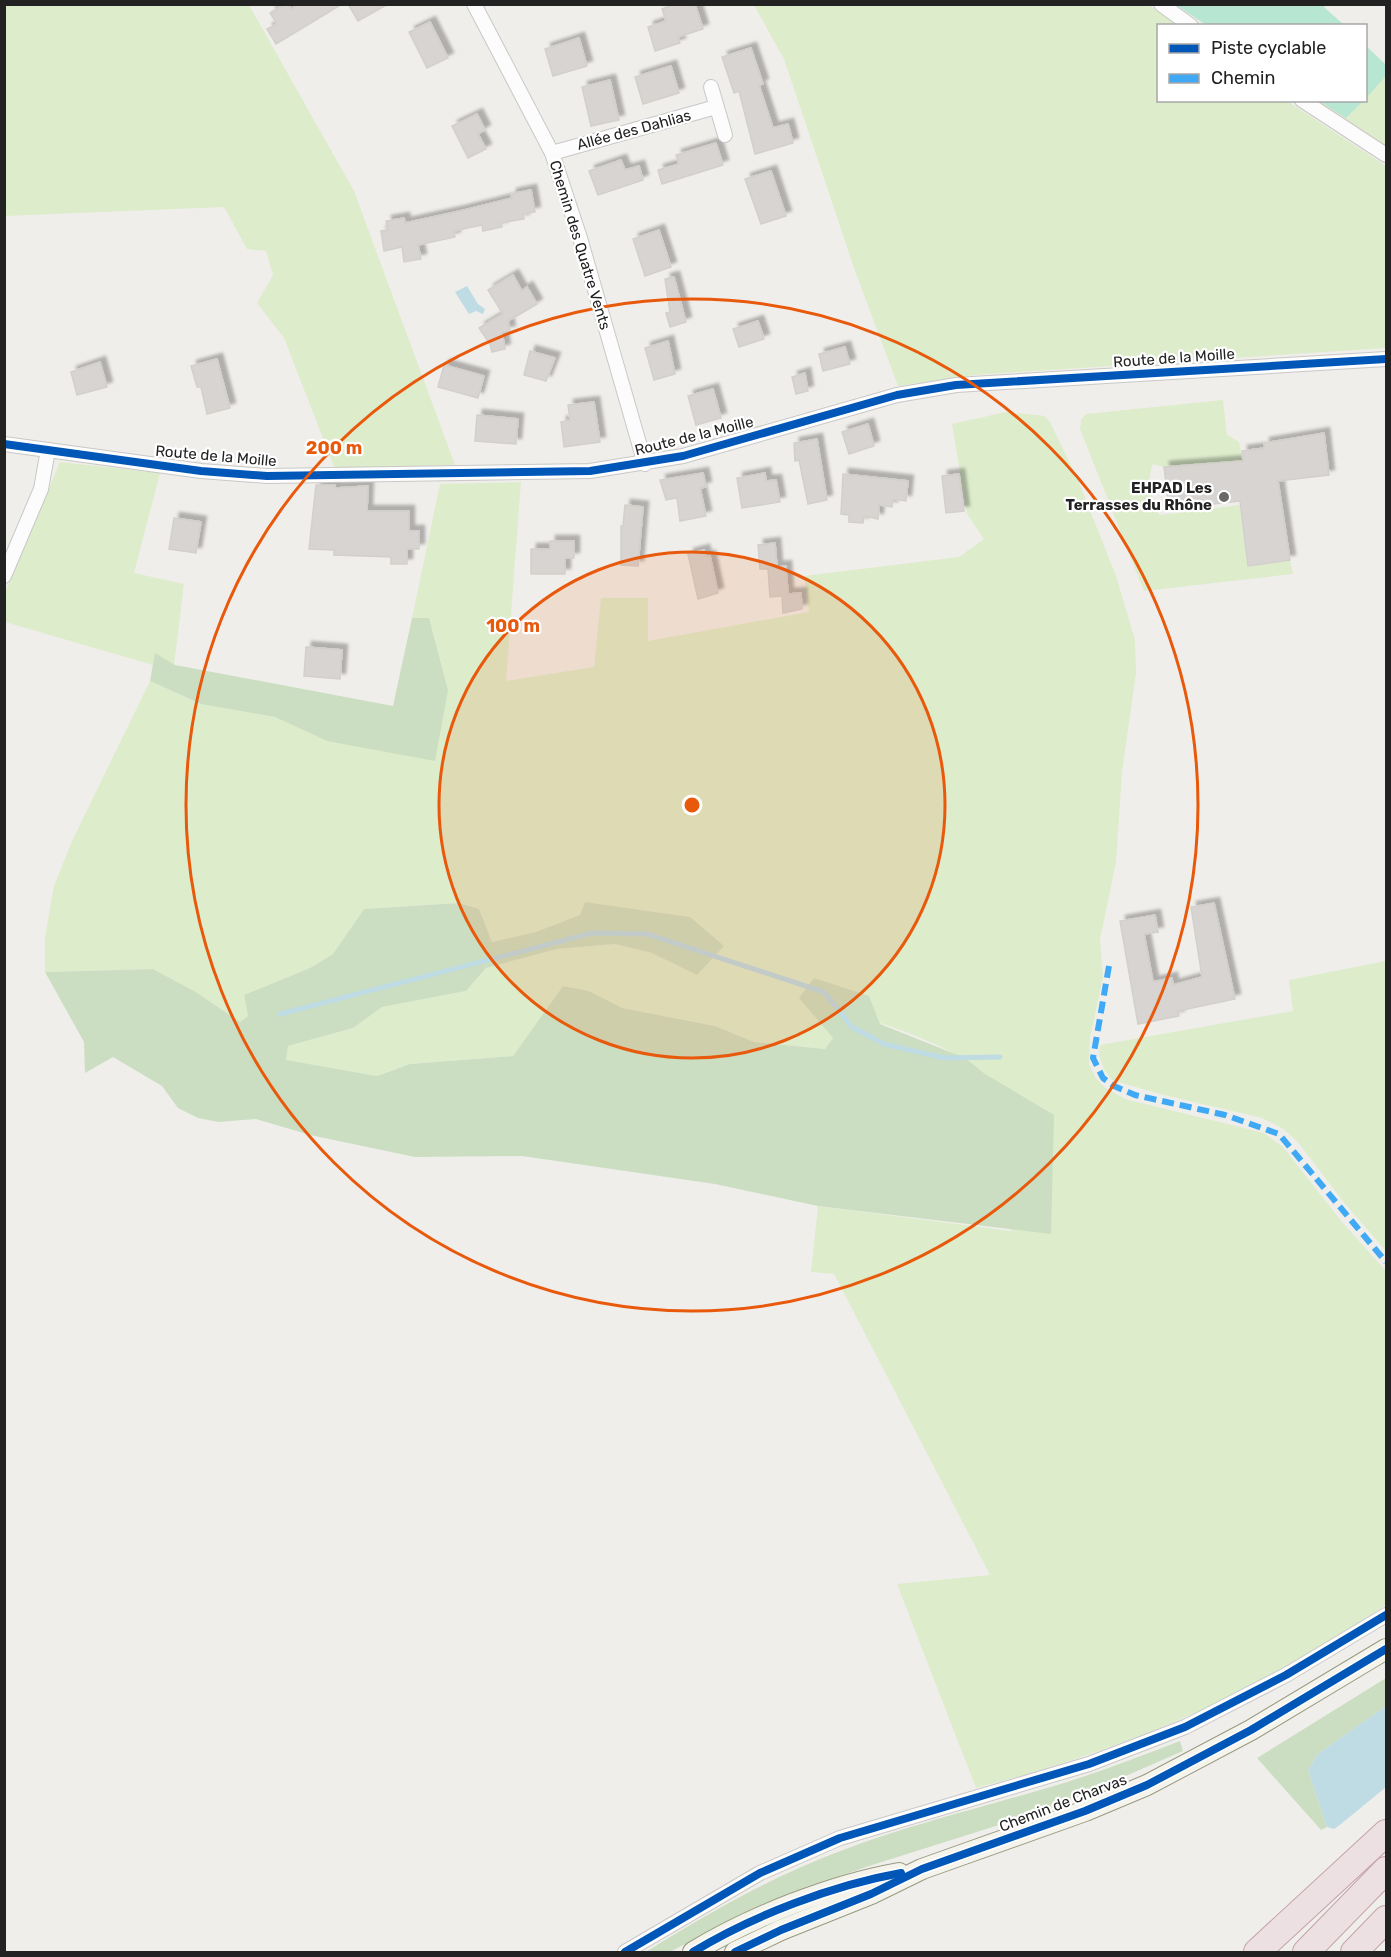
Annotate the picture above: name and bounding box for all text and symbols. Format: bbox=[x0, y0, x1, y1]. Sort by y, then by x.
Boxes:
legend bbox=[1157, 24, 1367, 102]
text: Piste cyclable bbox=[1211, 37, 1326, 59]
text: Chemin bbox=[1211, 67, 1275, 89]
street label: Allée des Dahlias bbox=[575, 106, 693, 154]
street label: Chemin des Quatre Vents bbox=[546, 158, 614, 332]
street label: Route de la Moille bbox=[1113, 345, 1235, 371]
street label: Route de la Moille bbox=[633, 413, 755, 459]
text: 200 m bbox=[306, 437, 362, 459]
street label: Route de la Moille bbox=[155, 442, 277, 470]
place label: EHPAD Les Terrasses du Rhône bbox=[1066, 479, 1212, 514]
marker: EHPAD Les Terrasses du Rhône bbox=[1217, 490, 1231, 504]
text: 100 m bbox=[486, 615, 540, 637]
centre of rings bbox=[682, 795, 702, 815]
street label: Chemin de Charvas bbox=[997, 1770, 1130, 1836]

